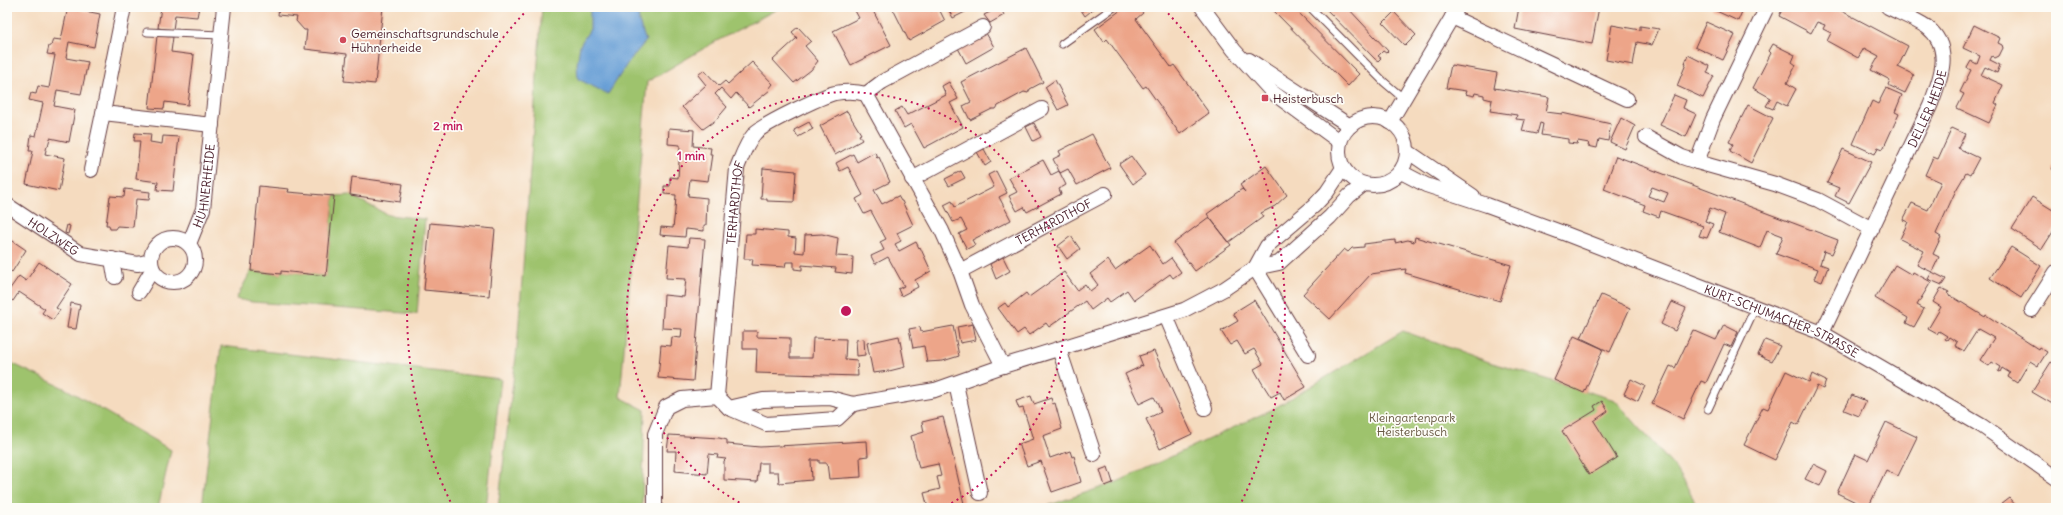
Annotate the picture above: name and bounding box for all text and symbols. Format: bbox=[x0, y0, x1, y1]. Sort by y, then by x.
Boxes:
place label: Gemeinschaftsgrundschule Hühnerheide bbox=[351, 26, 499, 55]
marker: Gemeinschaftsgrundschule Hühnerheide bbox=[338, 35, 348, 45]
street label: DELLER HEIDE bbox=[1904, 68, 1949, 150]
place label: Heisterbusch bbox=[1273, 91, 1344, 106]
marker: Heisterbusch bbox=[1260, 93, 1270, 103]
text: 2 min bbox=[433, 118, 463, 133]
street label: HÜHNERHEIDE bbox=[189, 143, 217, 230]
text: 1 min bbox=[677, 148, 705, 163]
street label: TERHARDTHOF bbox=[723, 158, 747, 245]
street label: TERHARDTHOF bbox=[1013, 195, 1094, 248]
street label: HOLZWEG bbox=[25, 214, 82, 258]
street label: KURT-SCHUMACHER-STRASSE bbox=[1702, 281, 1862, 360]
centre of rings bbox=[839, 304, 853, 318]
park label: Kleingartenpark Heisterbusch bbox=[1369, 410, 1455, 439]

